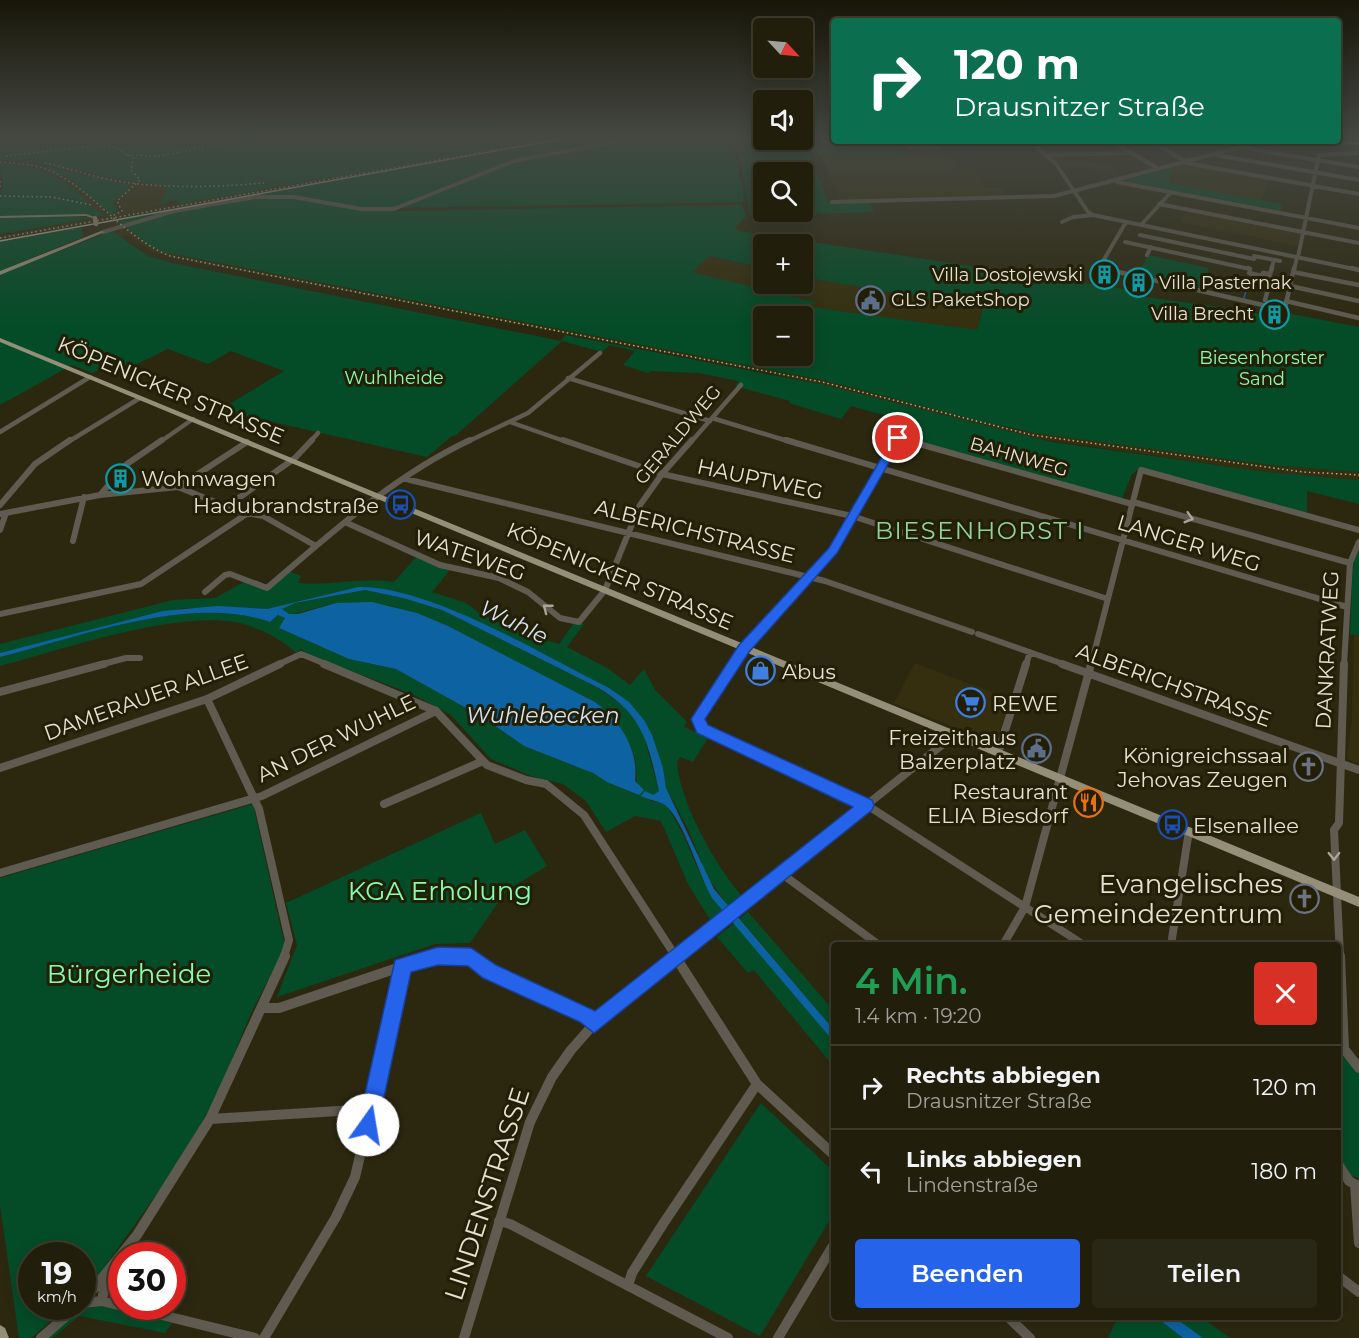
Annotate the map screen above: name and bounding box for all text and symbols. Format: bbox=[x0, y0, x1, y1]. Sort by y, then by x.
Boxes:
north arrow bbox=[753, 18, 813, 78]
map controls bbox=[753, 18, 813, 366]
text: 120 m bbox=[954, 38, 1080, 90]
icon: right bbox=[855, 42, 933, 120]
button: sound bbox=[753, 90, 813, 150]
text: Drausnitzer Straße bbox=[954, 90, 1205, 123]
button: search bbox=[753, 162, 813, 222]
button: + bbox=[753, 234, 813, 294]
building icon: Villa Dostojewski bbox=[1088, 259, 1120, 291]
place label: Villa Dostojewski bbox=[932, 264, 1083, 286]
building icon: Villa Pasternak bbox=[1122, 267, 1154, 299]
place label: Villa Pasternak bbox=[1159, 272, 1292, 294]
public building icon: GLS PaketShop bbox=[854, 284, 886, 316]
place label: GLS PaketShop bbox=[891, 289, 1030, 311]
building icon: Villa Brecht bbox=[1259, 298, 1291, 330]
place label: Villa Brecht bbox=[1151, 303, 1254, 325]
button: − bbox=[753, 306, 813, 366]
street label: KÖPENICKER STRASSE bbox=[54, 331, 288, 449]
park label: Biesenhorster Sand bbox=[1199, 347, 1325, 390]
park label: Wuhlheide bbox=[344, 367, 444, 389]
street label: GERALDWEG bbox=[630, 381, 726, 489]
pin bbox=[872, 412, 923, 463]
icon: arrive bbox=[881, 421, 914, 454]
street label: BAHNWEG bbox=[967, 432, 1071, 482]
street label: HAUPTWEG bbox=[695, 453, 825, 505]
building icon: Wohnwagen bbox=[104, 462, 136, 494]
place label: Wohnwagen bbox=[141, 466, 276, 491]
bus stop icon: Hadubrandstraße bbox=[384, 489, 416, 521]
place label: Hadubrandstraße bbox=[193, 493, 379, 518]
street label: ALBERICHSTRASSE bbox=[592, 494, 798, 568]
street label: LANGER WEG bbox=[1114, 509, 1264, 577]
one-way arrow bbox=[1184, 510, 1194, 523]
district label: BIESENHORST I bbox=[875, 516, 1085, 545]
street label: KÖPENICKER STRASSE bbox=[503, 517, 737, 635]
street label: WATEWEG bbox=[411, 524, 529, 586]
street label: DANKRATWEG bbox=[1310, 570, 1344, 730]
water label: Wuhle bbox=[476, 594, 552, 650]
one-way arrow bbox=[542, 604, 553, 615]
street label: ALBERICHSTRASSE bbox=[1073, 638, 1275, 732]
street label: DAMERAUER ALLEE bbox=[40, 648, 252, 746]
shop icon: Abus bbox=[745, 655, 777, 687]
place label: Abus bbox=[782, 659, 836, 684]
supermarket icon: REWE bbox=[955, 687, 987, 719]
street label: AN DER WUHLE bbox=[253, 689, 419, 787]
place label: REWE bbox=[992, 691, 1058, 716]
water label: Wuhlebecken bbox=[466, 702, 620, 729]
place label: Freizeithaus Balzerplatz bbox=[888, 725, 1016, 774]
public building icon: Freizeithaus Balzerplatz bbox=[1021, 733, 1053, 765]
place label: Königreichssaal Jehovas Zeugen bbox=[1116, 743, 1288, 792]
church icon: Königreichssaal Jehovas Zeugen bbox=[1293, 751, 1325, 783]
place label: Restaurant ELIA Biesdorf bbox=[927, 779, 1069, 828]
restaurant icon: Restaurant ELIA Biesdorf bbox=[1073, 787, 1105, 819]
bus stop icon: Elsenallee bbox=[1156, 809, 1188, 841]
place label: Elsenallee bbox=[1193, 813, 1299, 838]
one-way arrow bbox=[1328, 852, 1340, 861]
place label: Evangelisches Gemeindezentrum bbox=[1034, 868, 1283, 930]
park label: KGA Erholung bbox=[348, 875, 532, 907]
church icon: Evangelisches Gemeindezentrum bbox=[1288, 883, 1320, 915]
park label: Bürgerheide bbox=[47, 958, 211, 990]
text: 4 Min. bbox=[855, 959, 968, 1003]
button: close bbox=[1254, 962, 1317, 1025]
text: 1.4 km · 19:20 bbox=[855, 1004, 981, 1028]
text: Rechts abbiegen bbox=[906, 1062, 1101, 1089]
icon: right bbox=[855, 1071, 888, 1104]
text: 120 m bbox=[1253, 1074, 1317, 1101]
street label: LINDENSTRASSE bbox=[438, 1084, 536, 1304]
text: Drausnitzer Straße bbox=[906, 1089, 1092, 1113]
position arrow bbox=[336, 1093, 400, 1157]
text: Links abbiegen bbox=[906, 1146, 1082, 1173]
icon: left bbox=[855, 1155, 888, 1188]
text: 180 m bbox=[1251, 1158, 1317, 1185]
text: Lindenstraße bbox=[906, 1173, 1038, 1197]
button: Beenden bbox=[855, 1239, 1080, 1308]
button: Teilen bbox=[1092, 1239, 1317, 1308]
speed limit sign: 30 bbox=[108, 1242, 186, 1320]
text: 19 bbox=[42, 1255, 72, 1292]
text: km/h bbox=[37, 1287, 77, 1306]

